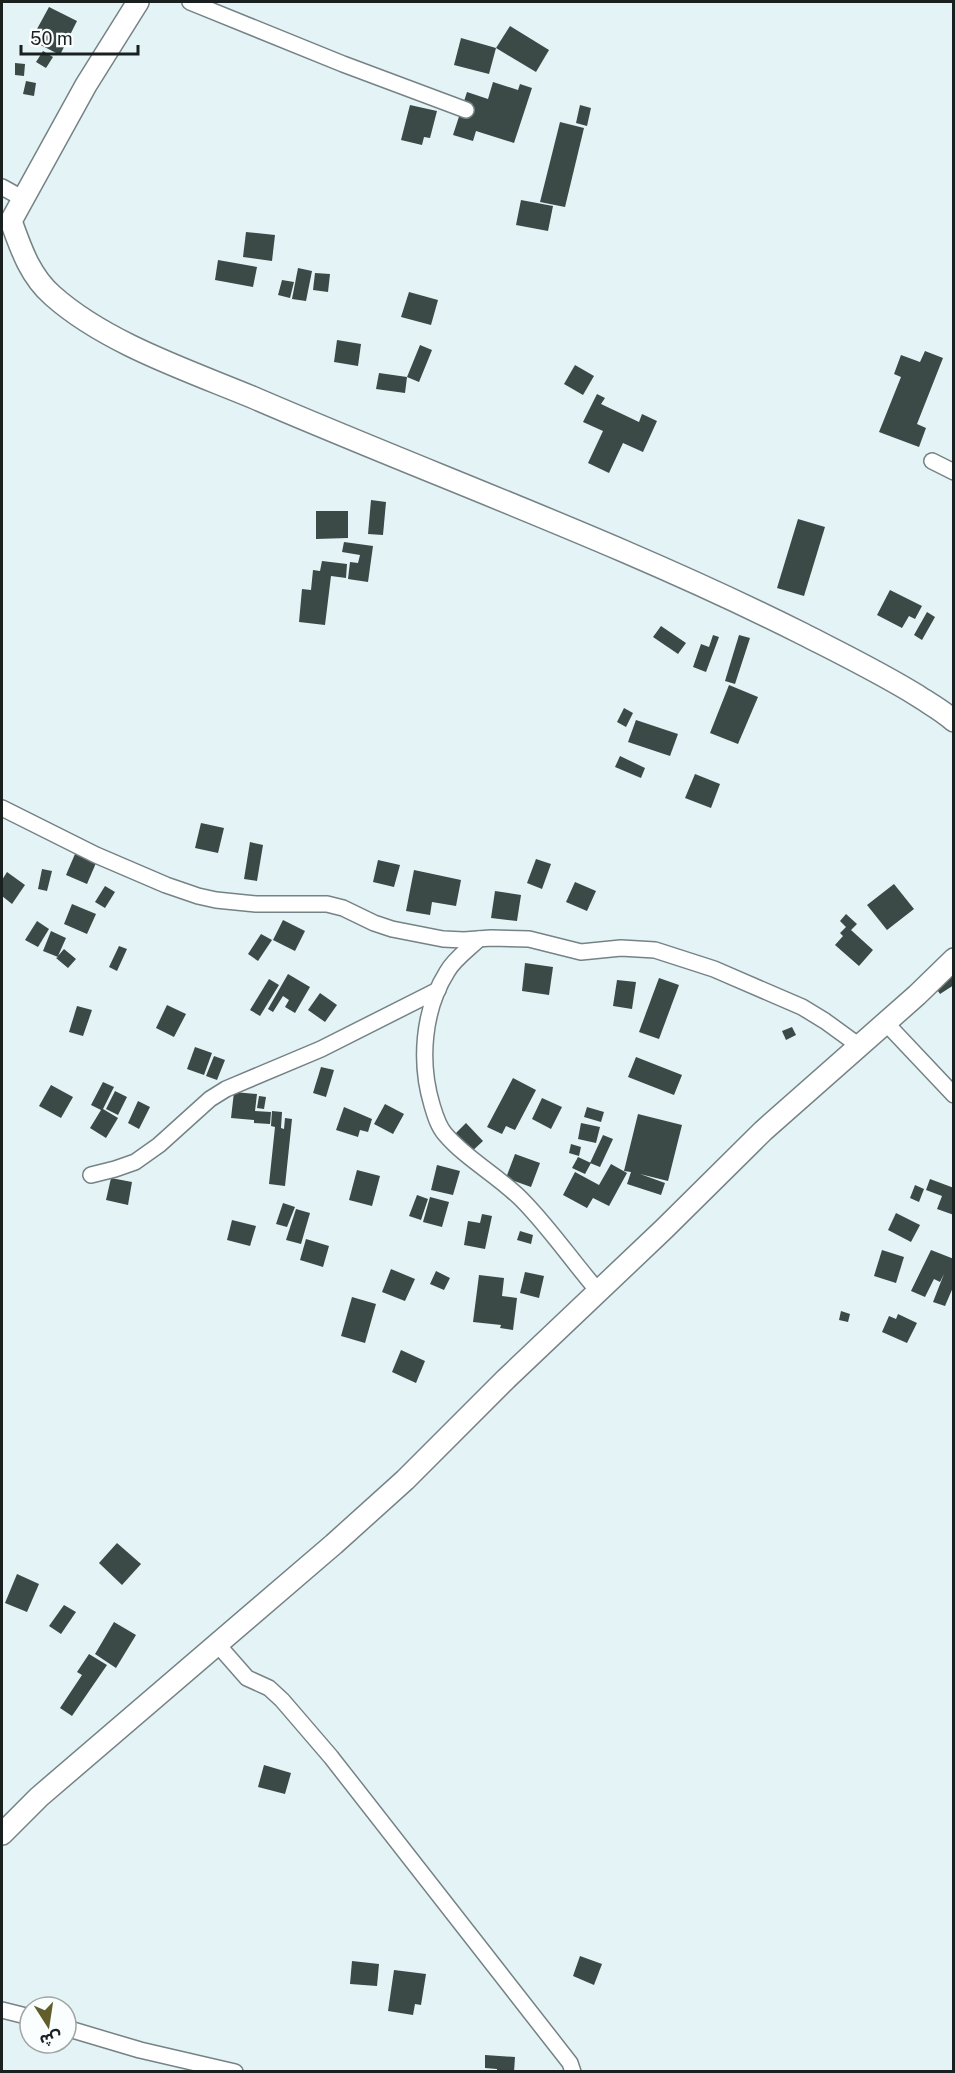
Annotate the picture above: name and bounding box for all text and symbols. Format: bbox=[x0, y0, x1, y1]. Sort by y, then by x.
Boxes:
scale bar bbox=[21, 18, 138, 56]
text: 50 m bbox=[30, 28, 73, 49]
north arrow bbox=[18, 1995, 78, 2055]
text: ش bbox=[38, 2028, 64, 2051]

